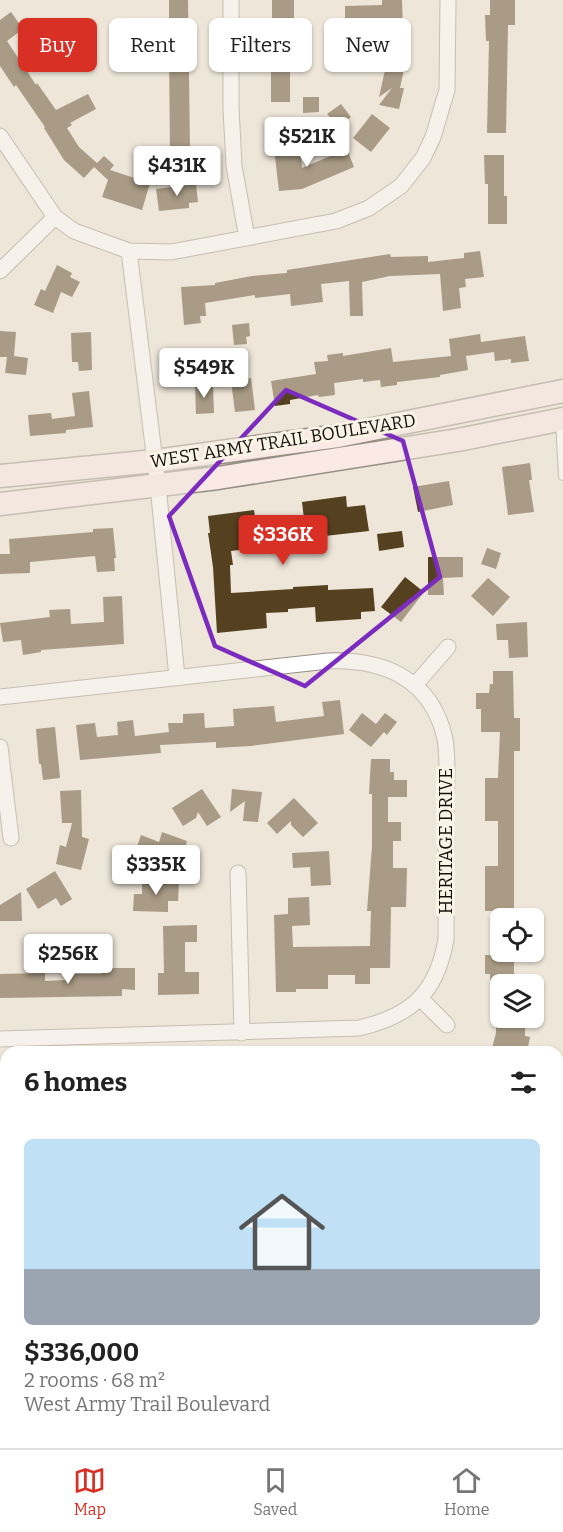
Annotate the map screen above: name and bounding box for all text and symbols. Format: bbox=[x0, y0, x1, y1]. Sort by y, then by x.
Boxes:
chip: Buy bbox=[18, 18, 97, 72]
chip: Rent bbox=[109, 18, 197, 72]
chip: Filters bbox=[209, 18, 312, 72]
chip: New bbox=[324, 18, 411, 72]
pin: $521K bbox=[265, 117, 349, 168]
text: $521K bbox=[278, 124, 336, 148]
pin: $431K bbox=[135, 146, 219, 197]
text: $431K bbox=[148, 153, 206, 177]
pin: $549K bbox=[162, 348, 246, 399]
text: $549K bbox=[173, 355, 235, 379]
street label: WEST ARMY TRAIL BOULEVARD bbox=[149, 409, 417, 473]
pin: $336K bbox=[241, 515, 325, 566]
text: $336K bbox=[253, 522, 313, 546]
street label: HERITAGE DRIVE bbox=[435, 768, 457, 914]
pin: $335K bbox=[114, 845, 198, 896]
text: $335K bbox=[126, 852, 186, 876]
map controls bbox=[490, 908, 544, 1028]
button: locate bbox=[490, 908, 544, 962]
pin: $256K bbox=[26, 934, 110, 985]
text: $256K bbox=[38, 941, 98, 965]
button: layers bbox=[490, 974, 544, 1028]
icon: filters bbox=[507, 1066, 540, 1099]
text: 6 homes bbox=[24, 1067, 127, 1098]
icon: home bbox=[228, 1178, 336, 1286]
text: $336,000 bbox=[24, 1337, 139, 1368]
text: 2 rooms · 68 m² bbox=[24, 1368, 165, 1392]
text: West Army Trail Boulevard bbox=[24, 1392, 270, 1416]
tab: Map bbox=[73, 1464, 106, 1519]
tab: Saved bbox=[253, 1464, 297, 1519]
tab: Home bbox=[444, 1464, 490, 1519]

